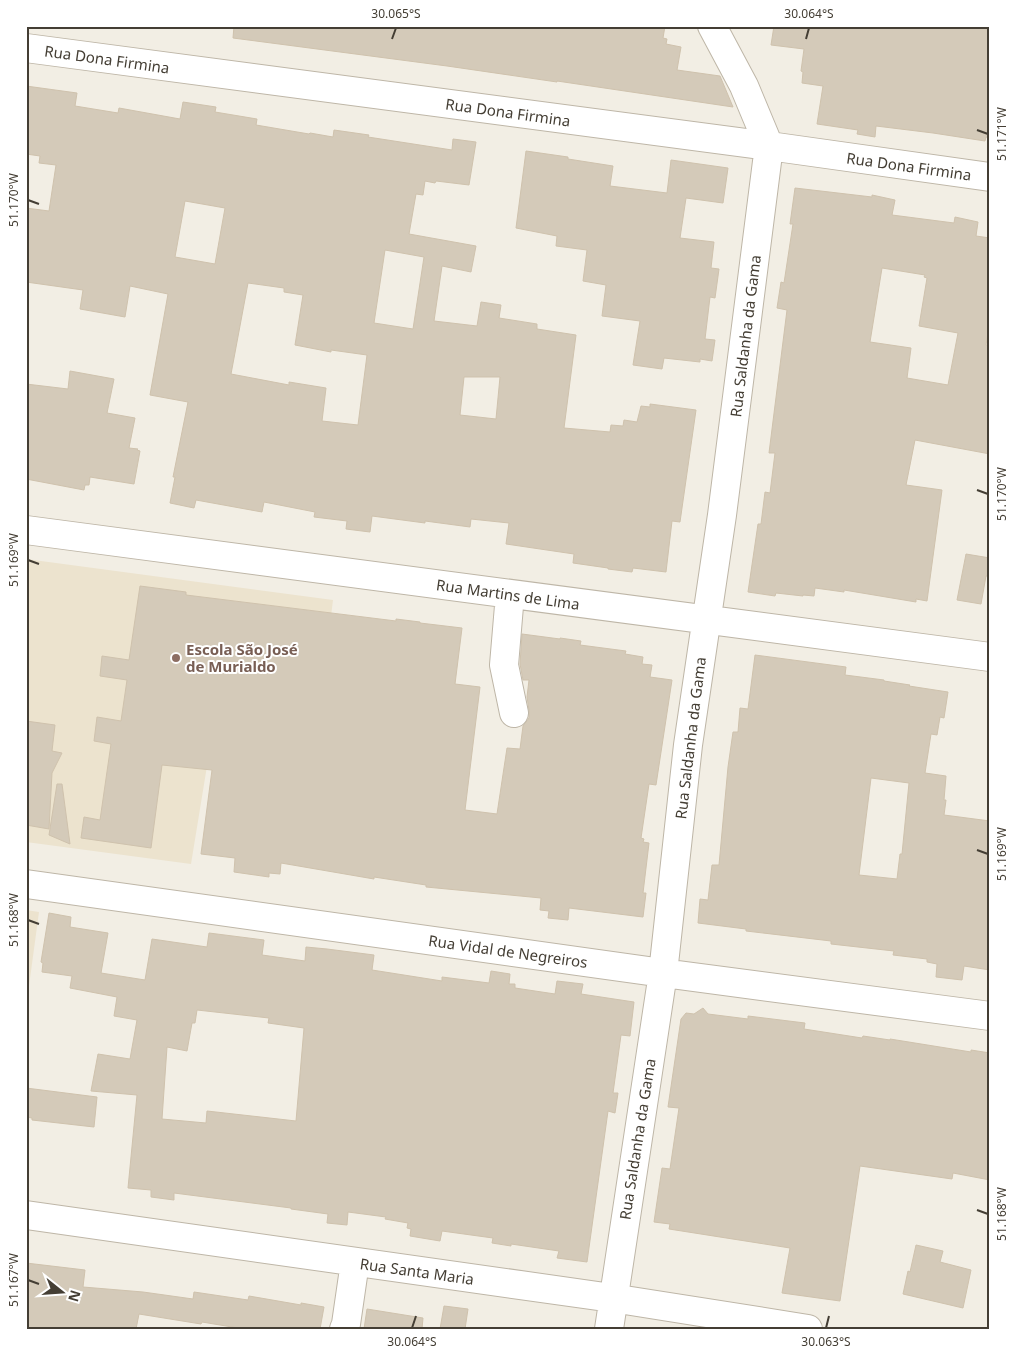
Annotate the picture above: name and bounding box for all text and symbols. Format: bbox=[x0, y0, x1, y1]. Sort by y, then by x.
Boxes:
text: 30.065°S bbox=[371, 5, 421, 22]
text: 30.064°S bbox=[784, 5, 834, 22]
street label: Rua Dona Firmina bbox=[43, 40, 171, 78]
street label: Rua Dona Firmina bbox=[444, 93, 572, 131]
text: 51.171°W bbox=[993, 107, 1010, 161]
street label: Rua Dona Firmina bbox=[845, 147, 973, 185]
text: 51.170°W bbox=[5, 173, 22, 227]
street label: Rua Saldanha da Gama bbox=[725, 254, 765, 418]
text: 51.170°W bbox=[993, 467, 1010, 521]
text: 51.169°W bbox=[5, 533, 22, 587]
street label: Rua Martins de Lima bbox=[435, 574, 581, 614]
place label: Escola São José de Murialdo bbox=[186, 639, 298, 676]
marker: Escola São José de Murialdo bbox=[170, 652, 182, 664]
street label: Rua Saldanha da Gama bbox=[670, 656, 710, 820]
text: 51.169°W bbox=[993, 827, 1010, 881]
text: 51.168°W bbox=[5, 893, 22, 947]
street label: Rua Vidal de Negreiros bbox=[427, 930, 589, 972]
street label: Rua Saldanha da Gama bbox=[614, 1057, 660, 1221]
text: 51.168°W bbox=[993, 1187, 1010, 1241]
text: 51.167°W bbox=[5, 1253, 22, 1307]
street label: Rua Santa Maria bbox=[359, 1253, 475, 1289]
north arrow bbox=[38, 1268, 88, 1318]
text: N bbox=[64, 1288, 86, 1304]
text: 30.064°S bbox=[387, 1333, 437, 1350]
text: 30.063°S bbox=[801, 1333, 851, 1350]

